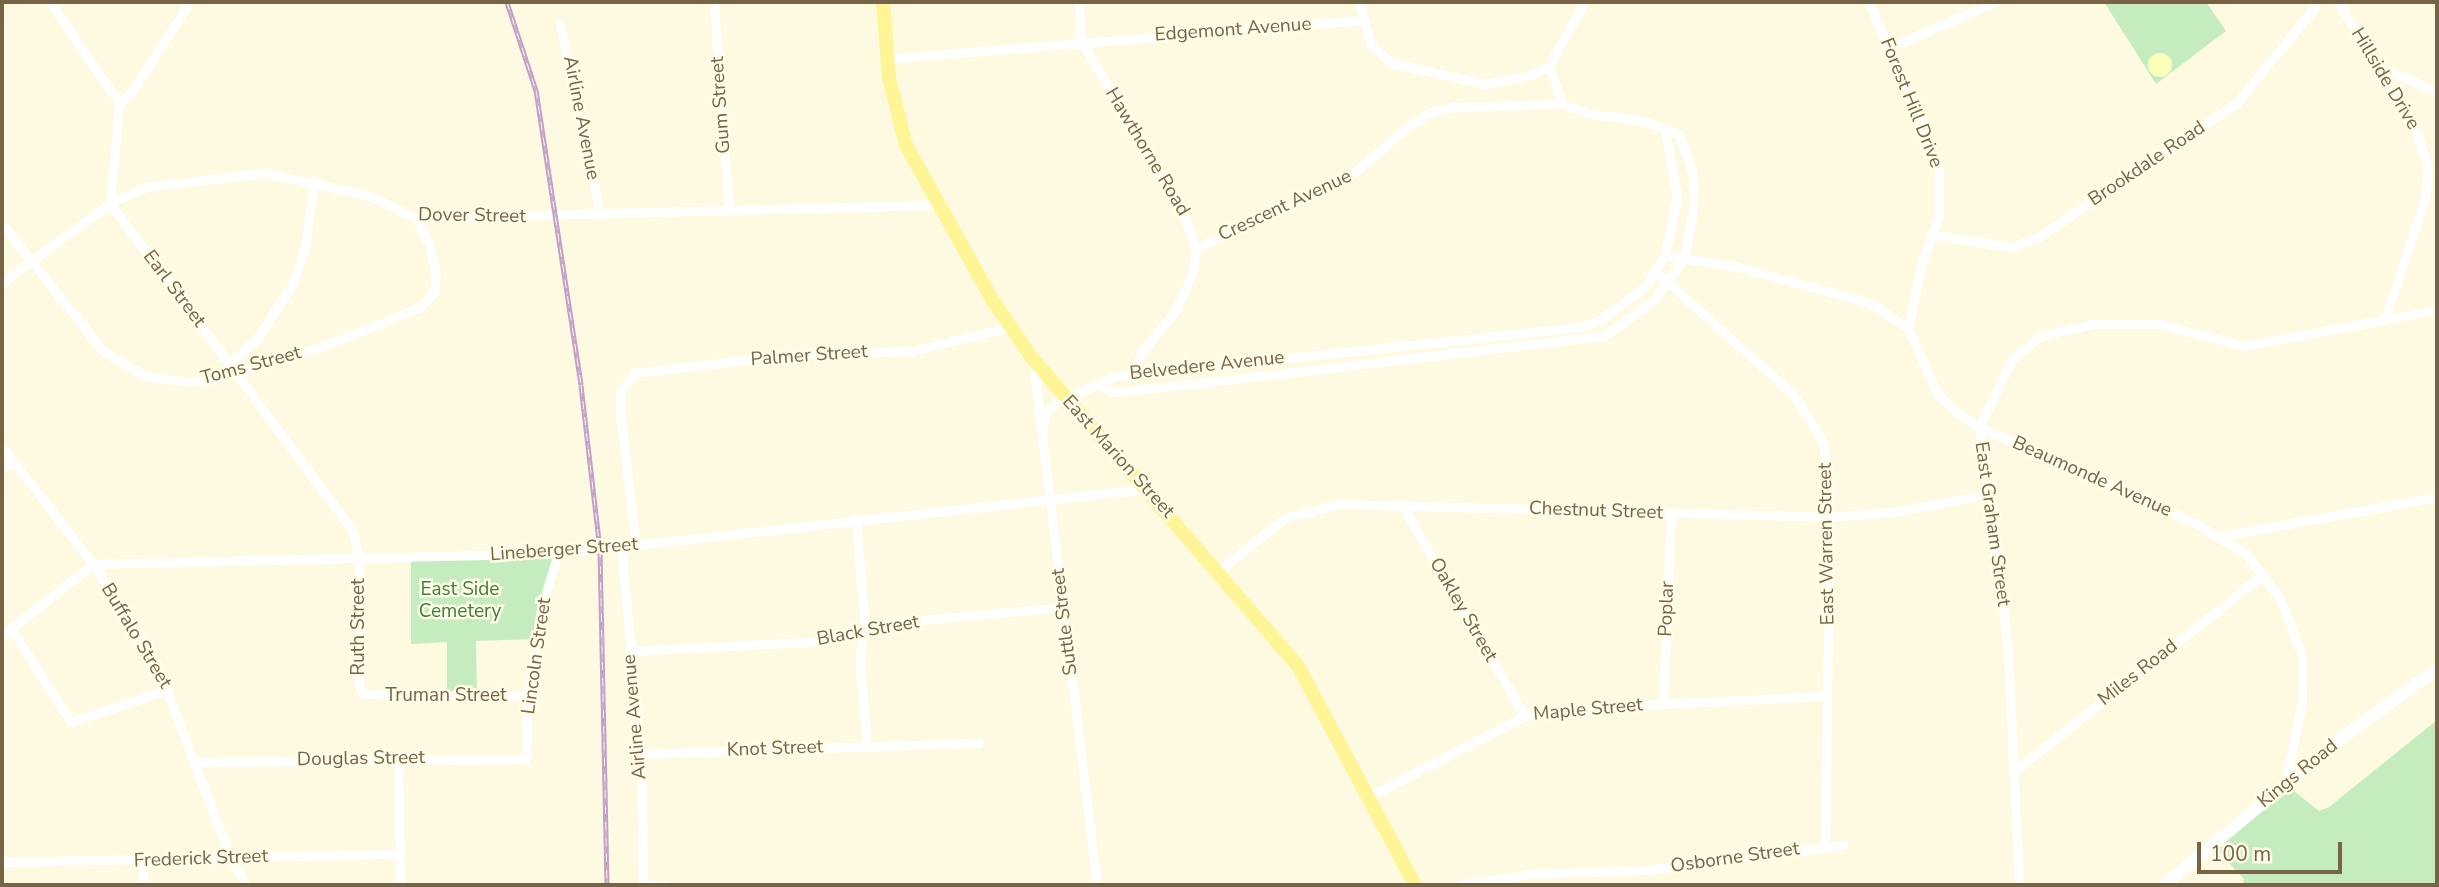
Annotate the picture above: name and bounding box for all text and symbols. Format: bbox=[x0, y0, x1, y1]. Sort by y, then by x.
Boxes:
street label: Edgemont Avenue bbox=[1154, 13, 1312, 47]
street label: Hillside Drive bbox=[2346, 24, 2424, 134]
street label: Forest Hill Drive bbox=[1875, 35, 1947, 171]
street label: Airline Avenue bbox=[558, 54, 604, 182]
street label: Gum Street bbox=[706, 56, 736, 154]
street label: Hawthorne Road bbox=[1100, 84, 1194, 220]
street label: Brookdale Road bbox=[2084, 117, 2210, 211]
street label: Crescent Avenue bbox=[1215, 165, 1355, 247]
street label: Dover Street bbox=[418, 204, 526, 228]
street label: Earl Street bbox=[138, 246, 210, 332]
street label: Palmer Street bbox=[750, 341, 868, 371]
street label: Toms Street bbox=[198, 342, 304, 390]
street label: Belvedere Avenue bbox=[1128, 347, 1286, 385]
street label: East Marion Street bbox=[1057, 391, 1179, 523]
street label: Beaumonde Avenue bbox=[2009, 432, 2175, 522]
street label: East Graham Street bbox=[1969, 440, 2015, 608]
street label: East Warren Street bbox=[1814, 463, 1840, 625]
street label: Chestnut Street bbox=[1529, 497, 1663, 525]
street label: Lineberger Street bbox=[489, 533, 639, 567]
street label: Oakley Street bbox=[1424, 554, 1502, 666]
street label: Suttle Street bbox=[1047, 567, 1083, 677]
street label: Ruth Street bbox=[348, 578, 370, 676]
street label: Buffalo Street bbox=[96, 579, 176, 693]
park label: East Side Cemetery bbox=[419, 579, 501, 623]
street label: Poplar bbox=[1655, 581, 1679, 637]
street label: Lincoln Street bbox=[518, 596, 556, 716]
street label: Black Street bbox=[815, 611, 921, 651]
street label: Miles Road bbox=[2094, 635, 2182, 711]
street label: Airline Avenue bbox=[618, 653, 652, 781]
street label: Truman Street bbox=[385, 685, 507, 707]
street label: Maple Street bbox=[1532, 694, 1644, 726]
street label: Kings Road bbox=[2253, 735, 2343, 813]
street label: Knot Street bbox=[726, 736, 824, 762]
street label: Douglas Street bbox=[297, 746, 425, 772]
scale bar bbox=[2201, 828, 2346, 872]
street label: Osborne Street bbox=[1669, 838, 1801, 878]
text: 100 m bbox=[2210, 840, 2271, 868]
street label: Frederick Street bbox=[133, 845, 269, 873]

